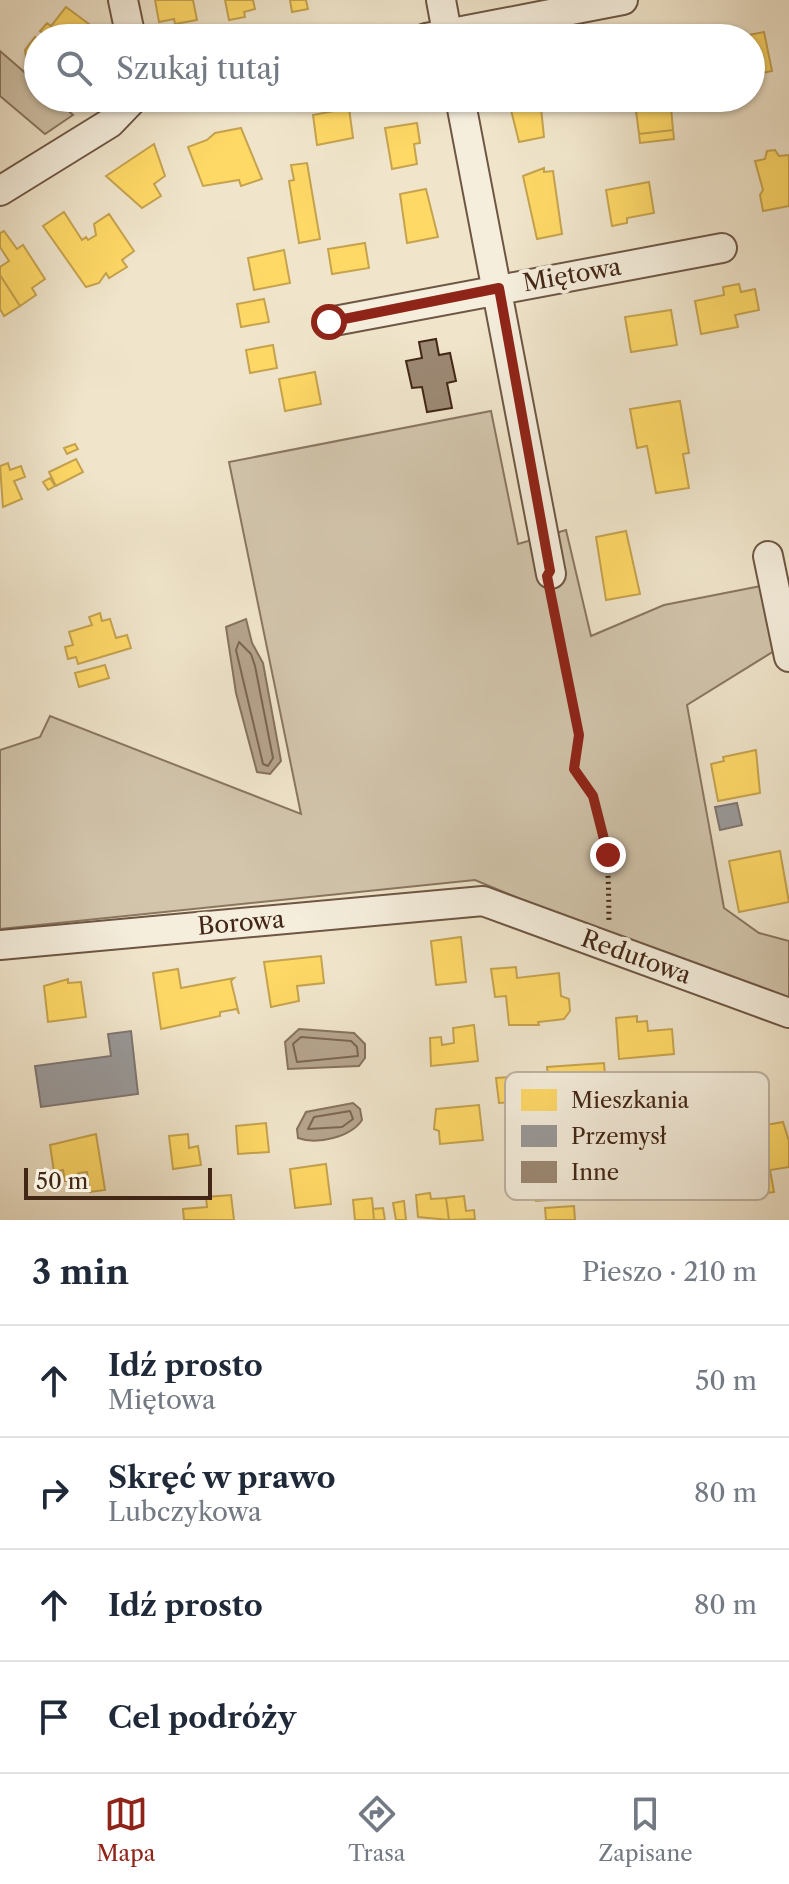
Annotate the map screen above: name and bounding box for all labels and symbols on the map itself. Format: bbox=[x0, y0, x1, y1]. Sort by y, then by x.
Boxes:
street label: Miętowa bbox=[520, 252, 624, 297]
route start bbox=[311, 304, 347, 340]
route end bbox=[590, 837, 626, 873]
street label: Borowa bbox=[196, 904, 286, 941]
street label: Redutowa bbox=[577, 923, 695, 990]
legend bbox=[505, 1072, 769, 1200]
text: Mieszkania bbox=[571, 1087, 689, 1114]
text: Przemysł bbox=[571, 1123, 667, 1150]
text: Inne bbox=[571, 1159, 619, 1186]
scale bar bbox=[24, 1164, 212, 1200]

